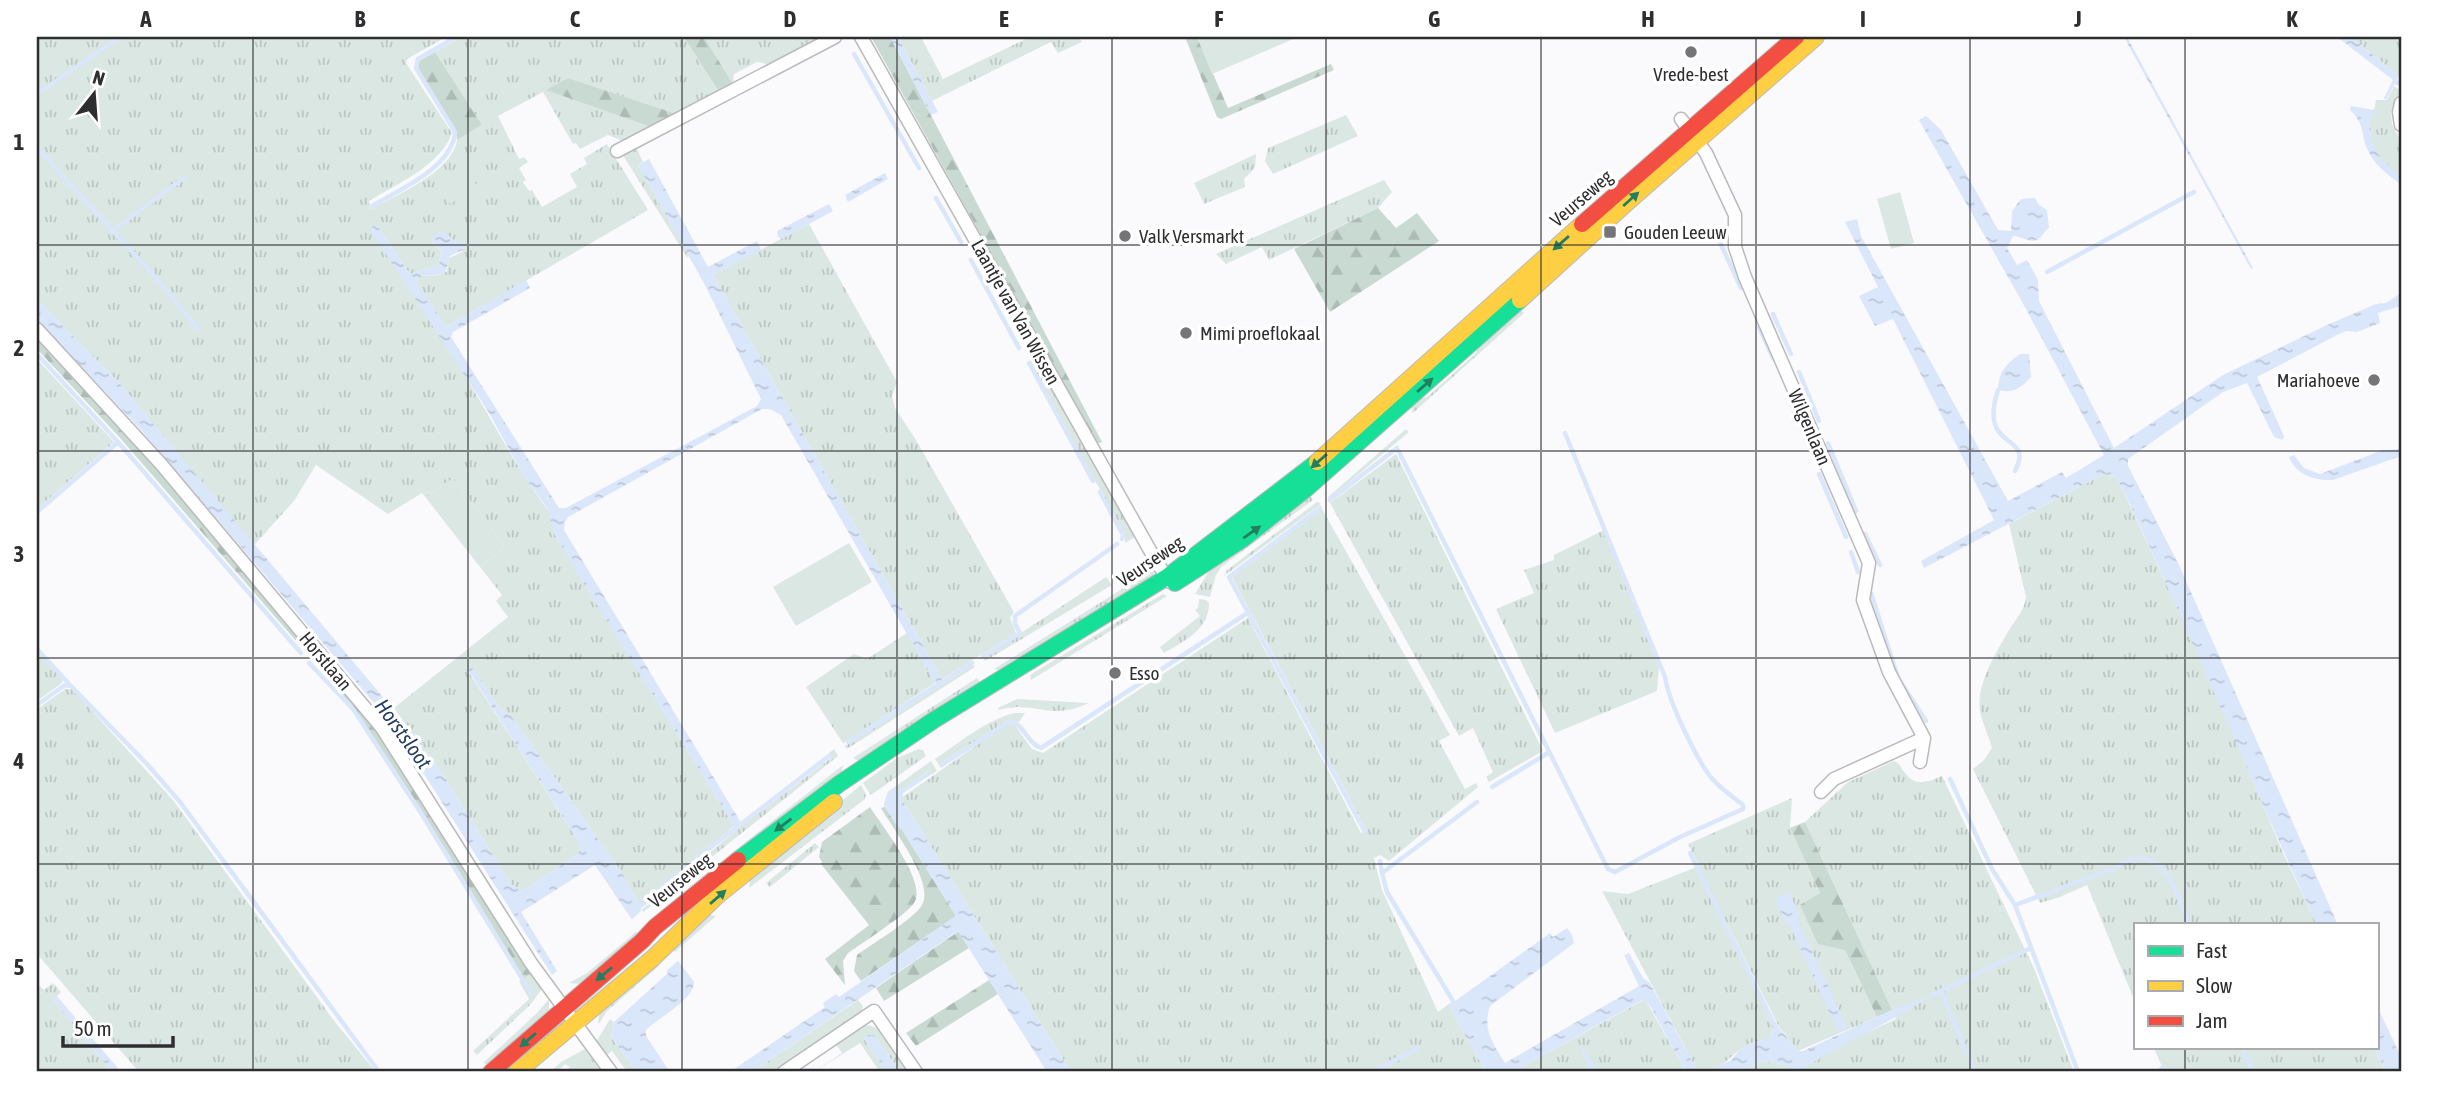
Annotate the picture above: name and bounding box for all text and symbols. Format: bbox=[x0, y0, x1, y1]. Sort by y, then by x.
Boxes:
text: A bbox=[139, 6, 152, 32]
text: B bbox=[355, 6, 366, 32]
text: C bbox=[570, 6, 581, 32]
text: D bbox=[784, 6, 797, 32]
text: E bbox=[999, 6, 1009, 32]
text: F bbox=[1214, 6, 1224, 32]
text: G bbox=[1428, 6, 1440, 32]
text: H bbox=[1641, 6, 1655, 32]
text: I bbox=[1860, 6, 1866, 32]
text: J bbox=[2073, 6, 2082, 32]
text: K bbox=[2286, 6, 2298, 32]
marker: Vrede-best bbox=[1683, 44, 1699, 60]
north arrow bbox=[60, 60, 130, 130]
place label: Vrede-best bbox=[1653, 63, 1729, 85]
text: N bbox=[90, 66, 108, 90]
text: 1 bbox=[14, 129, 25, 155]
street label: Veurseweg bbox=[1545, 164, 1617, 231]
one-way arrow bbox=[1622, 191, 1640, 207]
place label: Gouden Leeuw bbox=[1624, 221, 1727, 243]
marker: Gouden Leeuw bbox=[1602, 224, 1618, 240]
place label: Valk Versmarkt bbox=[1139, 225, 1244, 247]
marker: Valk Versmarkt bbox=[1117, 228, 1133, 244]
one-way arrow bbox=[1552, 235, 1569, 250]
street label: Laantje van Van Wissen bbox=[967, 236, 1065, 388]
place label: Mimi proeflokaal bbox=[1200, 322, 1320, 344]
marker: Mimi proeflokaal bbox=[1178, 325, 1194, 341]
text: 2 bbox=[14, 335, 24, 361]
place label: Mariahoeve bbox=[2277, 369, 2360, 391]
marker: Mariahoeve bbox=[2366, 372, 2382, 388]
one-way arrow bbox=[1417, 377, 1434, 393]
street label: Wilgenlaan bbox=[1784, 386, 1836, 468]
one-way arrow bbox=[1310, 453, 1328, 469]
one-way arrow bbox=[1243, 525, 1261, 539]
street label: Veurseweg bbox=[1113, 530, 1188, 591]
text: 3 bbox=[14, 541, 24, 567]
street label: Horstlaan bbox=[295, 627, 357, 695]
place label: Esso bbox=[1129, 662, 1160, 684]
marker: Esso bbox=[1107, 665, 1123, 681]
water label: Horstsloot bbox=[371, 694, 437, 773]
text: 4 bbox=[13, 748, 25, 774]
one-way arrow bbox=[774, 818, 792, 832]
street label: Veurseweg bbox=[644, 847, 717, 912]
one-way arrow bbox=[709, 890, 726, 905]
legend bbox=[2134, 923, 2378, 1050]
text: Fast bbox=[2196, 938, 2227, 962]
text: 5 bbox=[14, 954, 25, 980]
one-way arrow bbox=[595, 966, 612, 981]
text: Slow bbox=[2196, 973, 2233, 997]
scale bar bbox=[63, 1004, 173, 1048]
text: Jam bbox=[2196, 1008, 2228, 1032]
text: 50 m bbox=[74, 1016, 112, 1040]
one-way arrow bbox=[520, 1031, 537, 1047]

